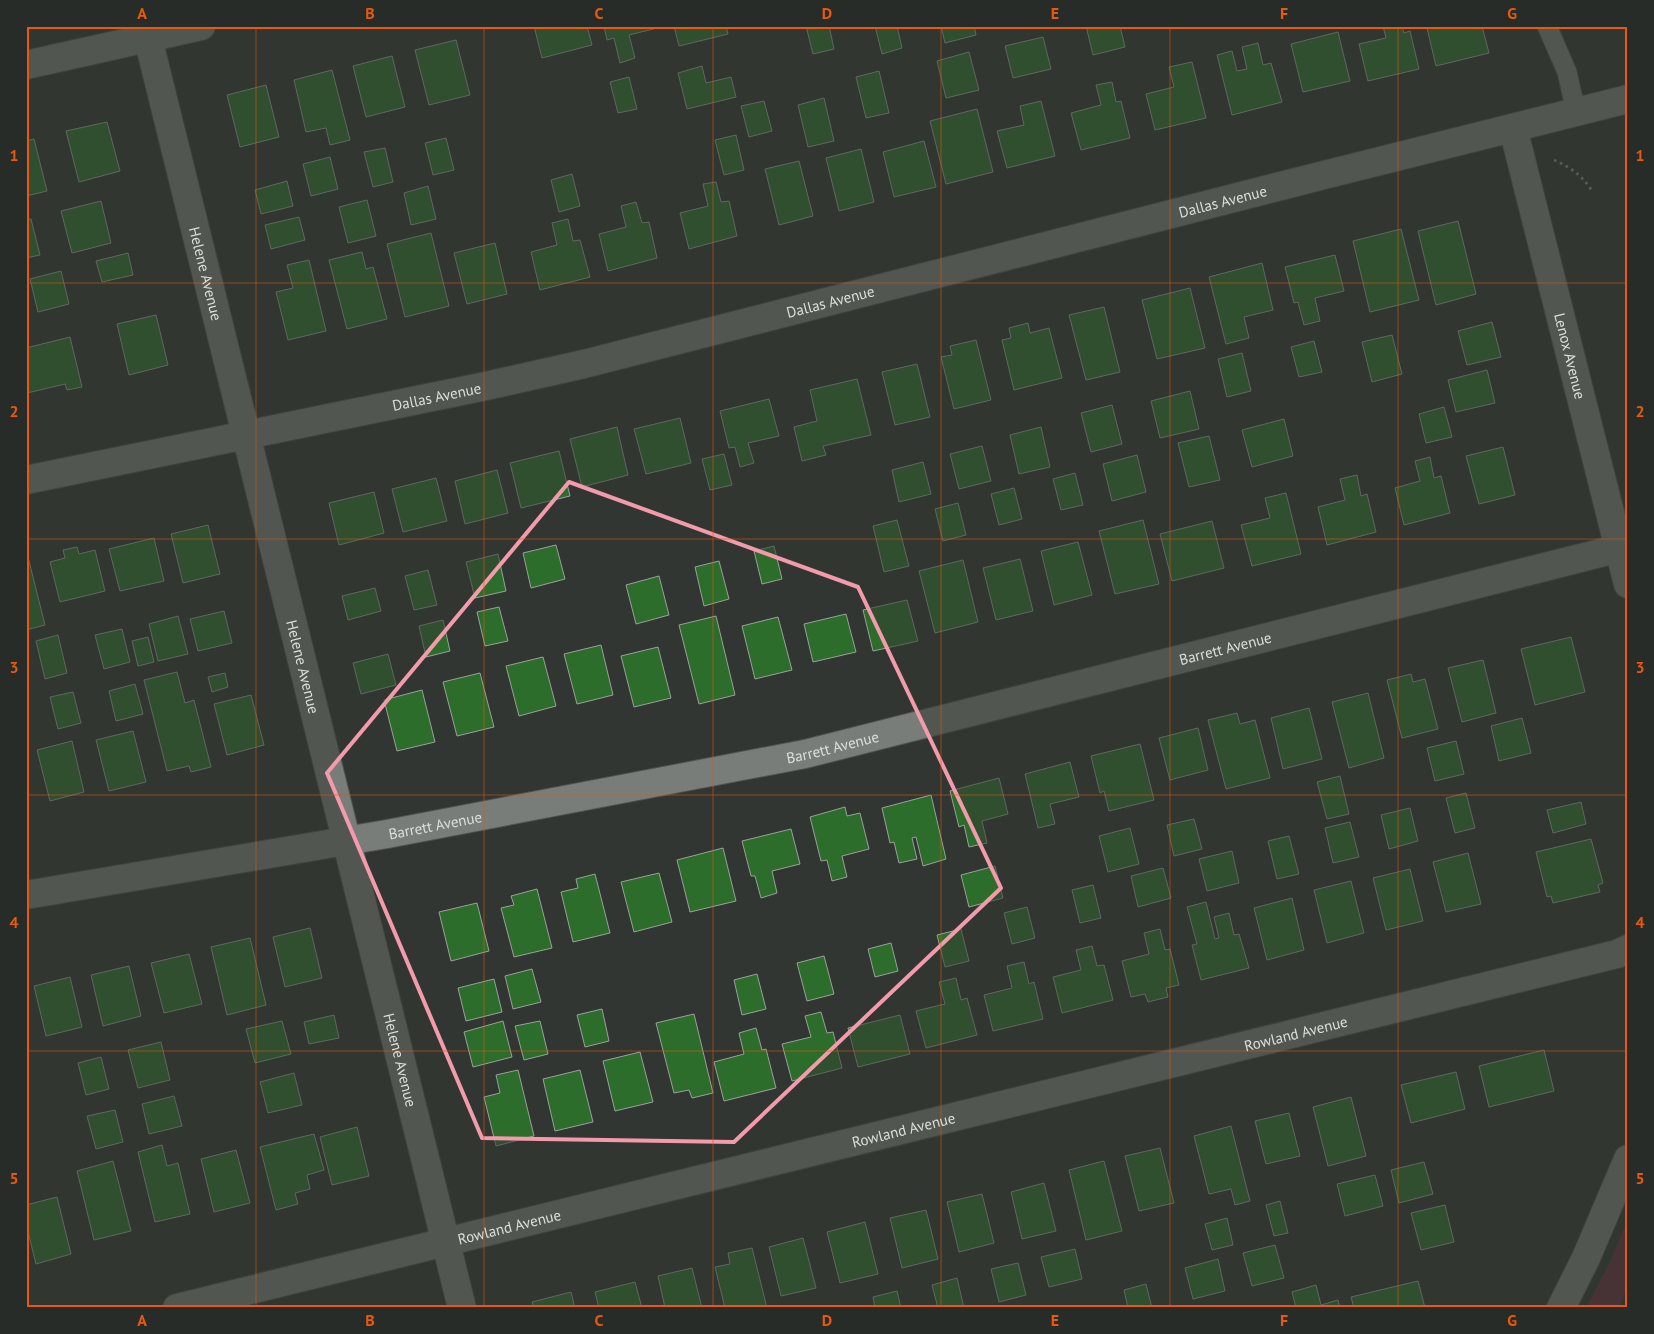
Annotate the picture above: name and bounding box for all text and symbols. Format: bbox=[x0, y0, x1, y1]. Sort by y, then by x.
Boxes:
text: A bbox=[137, 3, 147, 23]
text: B bbox=[365, 3, 375, 23]
text: C bbox=[595, 3, 604, 23]
text: D bbox=[822, 3, 832, 23]
text: E bbox=[1051, 3, 1059, 23]
text: F bbox=[1280, 3, 1288, 23]
text: G bbox=[1507, 3, 1517, 23]
text: 1 bbox=[9, 145, 19, 165]
text: 1 bbox=[1635, 145, 1645, 165]
street label: Dallas Avenue bbox=[1176, 181, 1269, 221]
street label: Helene Avenue bbox=[185, 225, 227, 322]
street label: Dallas Avenue bbox=[784, 281, 876, 322]
street label: Lenox Avenue bbox=[1550, 311, 1590, 401]
street label: Dallas Avenue bbox=[390, 378, 483, 414]
text: 2 bbox=[9, 401, 19, 421]
text: 2 bbox=[1635, 401, 1645, 421]
street label: Helene Avenue bbox=[283, 618, 324, 716]
street label: Barrett Avenue bbox=[1177, 627, 1273, 669]
text: 3 bbox=[9, 657, 19, 677]
text: 3 bbox=[1635, 657, 1645, 677]
street label: Barrett Avenue bbox=[785, 726, 881, 767]
street label: Barrett Avenue bbox=[387, 807, 483, 843]
text: 4 bbox=[9, 912, 19, 932]
text: 4 bbox=[1635, 912, 1645, 932]
street label: Helene Avenue bbox=[380, 1011, 421, 1109]
street label: Rowland Avenue bbox=[1242, 1011, 1349, 1055]
street label: Rowland Avenue bbox=[850, 1108, 957, 1151]
text: 5 bbox=[9, 1168, 19, 1188]
text: 5 bbox=[1635, 1168, 1645, 1188]
street label: Rowland Avenue bbox=[456, 1205, 563, 1248]
text: A bbox=[137, 1310, 147, 1330]
text: B bbox=[365, 1310, 375, 1330]
text: C bbox=[595, 1310, 604, 1330]
text: D bbox=[822, 1310, 832, 1330]
text: E bbox=[1051, 1310, 1059, 1330]
text: F bbox=[1280, 1310, 1288, 1330]
text: G bbox=[1507, 1310, 1517, 1330]

